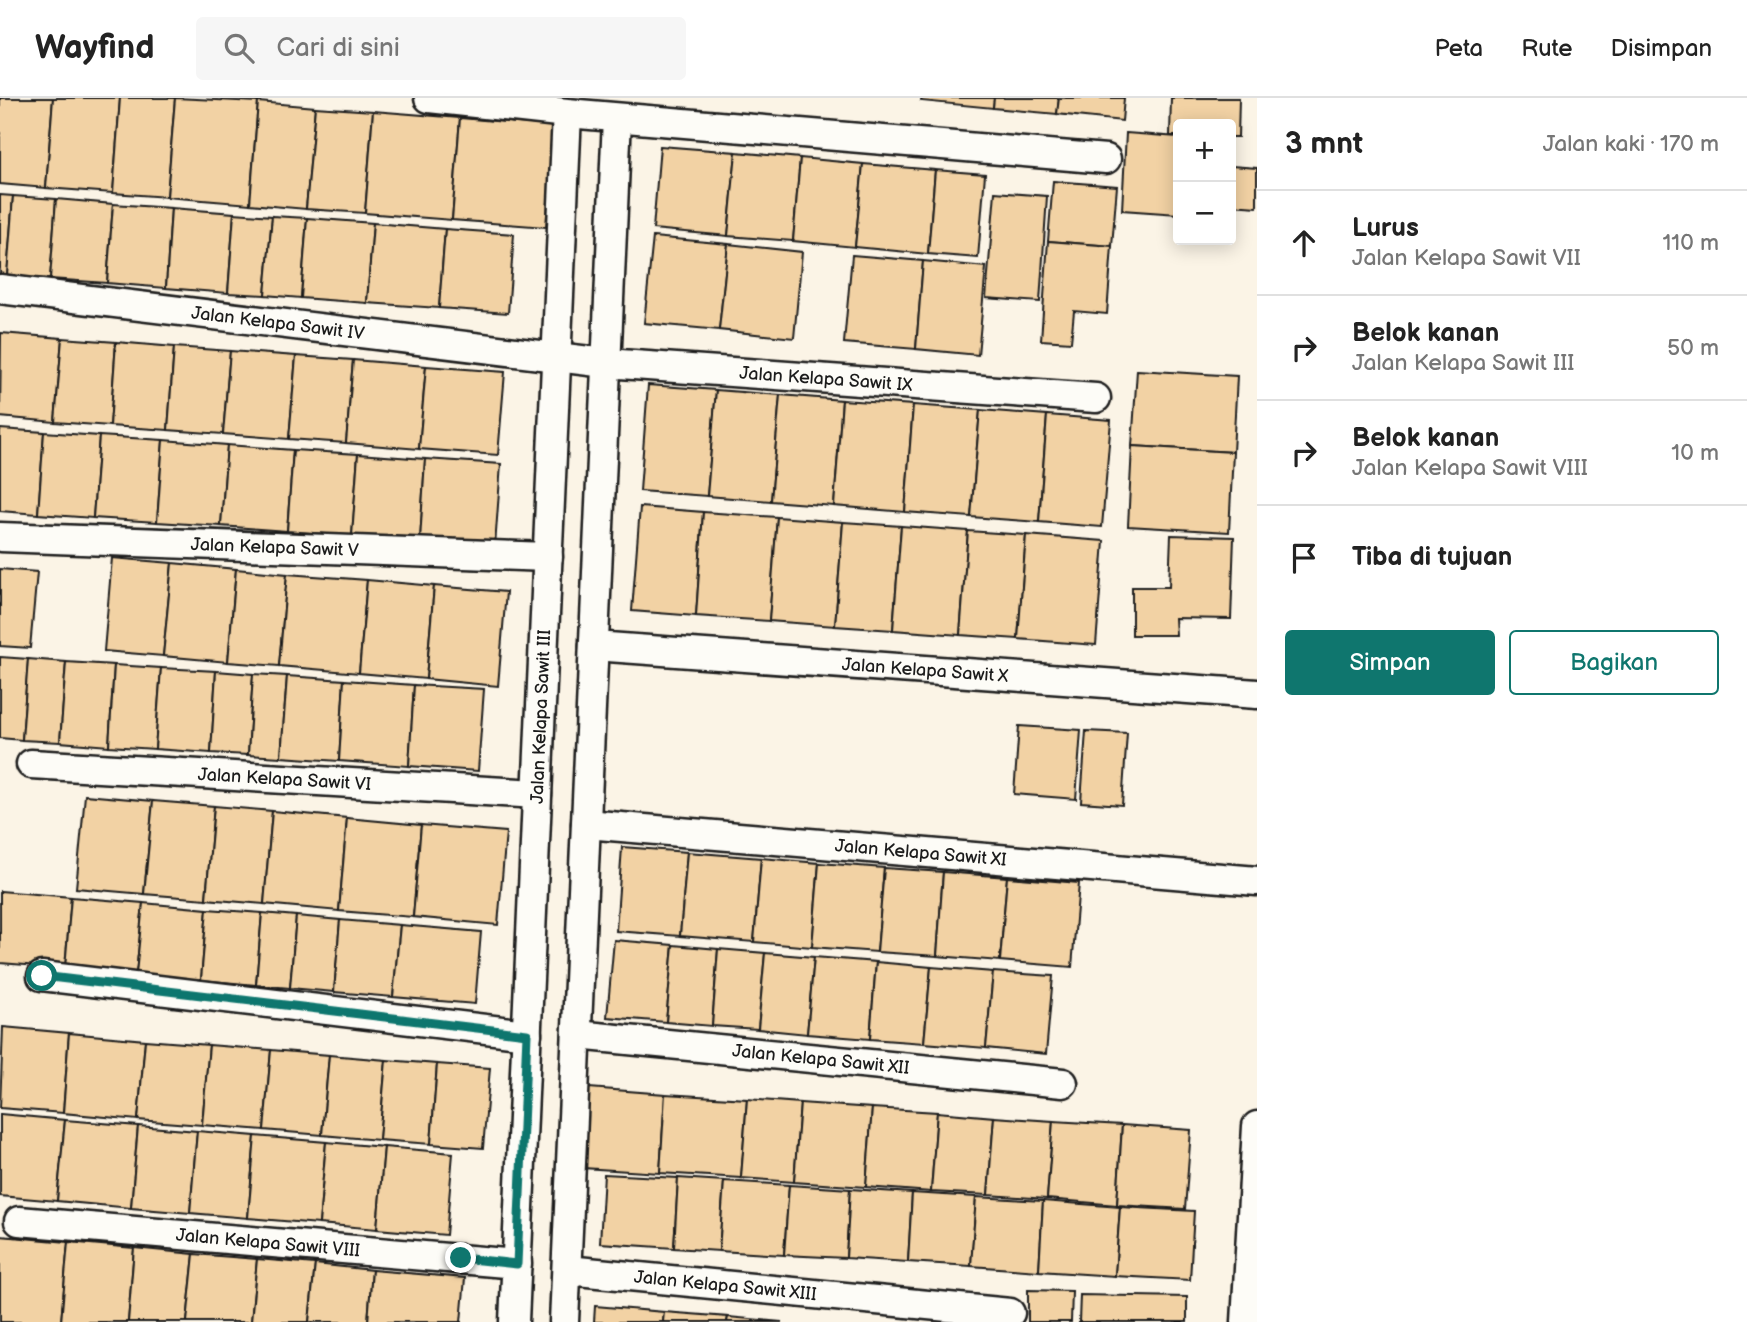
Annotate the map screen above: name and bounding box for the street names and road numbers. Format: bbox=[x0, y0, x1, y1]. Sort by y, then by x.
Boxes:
street label: Jalan Kelapa Sawit IV bbox=[190, 302, 366, 344]
street label: Jalan Kelapa Sawit IX bbox=[739, 362, 914, 395]
street label: Jalan Kelapa Sawit V bbox=[190, 533, 359, 561]
street label: Jalan Kelapa Sawit III bbox=[526, 629, 555, 804]
street label: Jalan Kelapa Sawit X bbox=[841, 653, 1010, 687]
street label: Jalan Kelapa Sawit VI bbox=[197, 763, 372, 795]
street label: Jalan Kelapa Sawit XI bbox=[834, 835, 1007, 870]
street label: Jalan Kelapa Sawit XII bbox=[731, 1040, 910, 1078]
street label: Jalan Kelapa Sawit VIII bbox=[175, 1224, 361, 1261]
street label: Jalan Kelapa Sawit XIII bbox=[633, 1266, 818, 1305]

